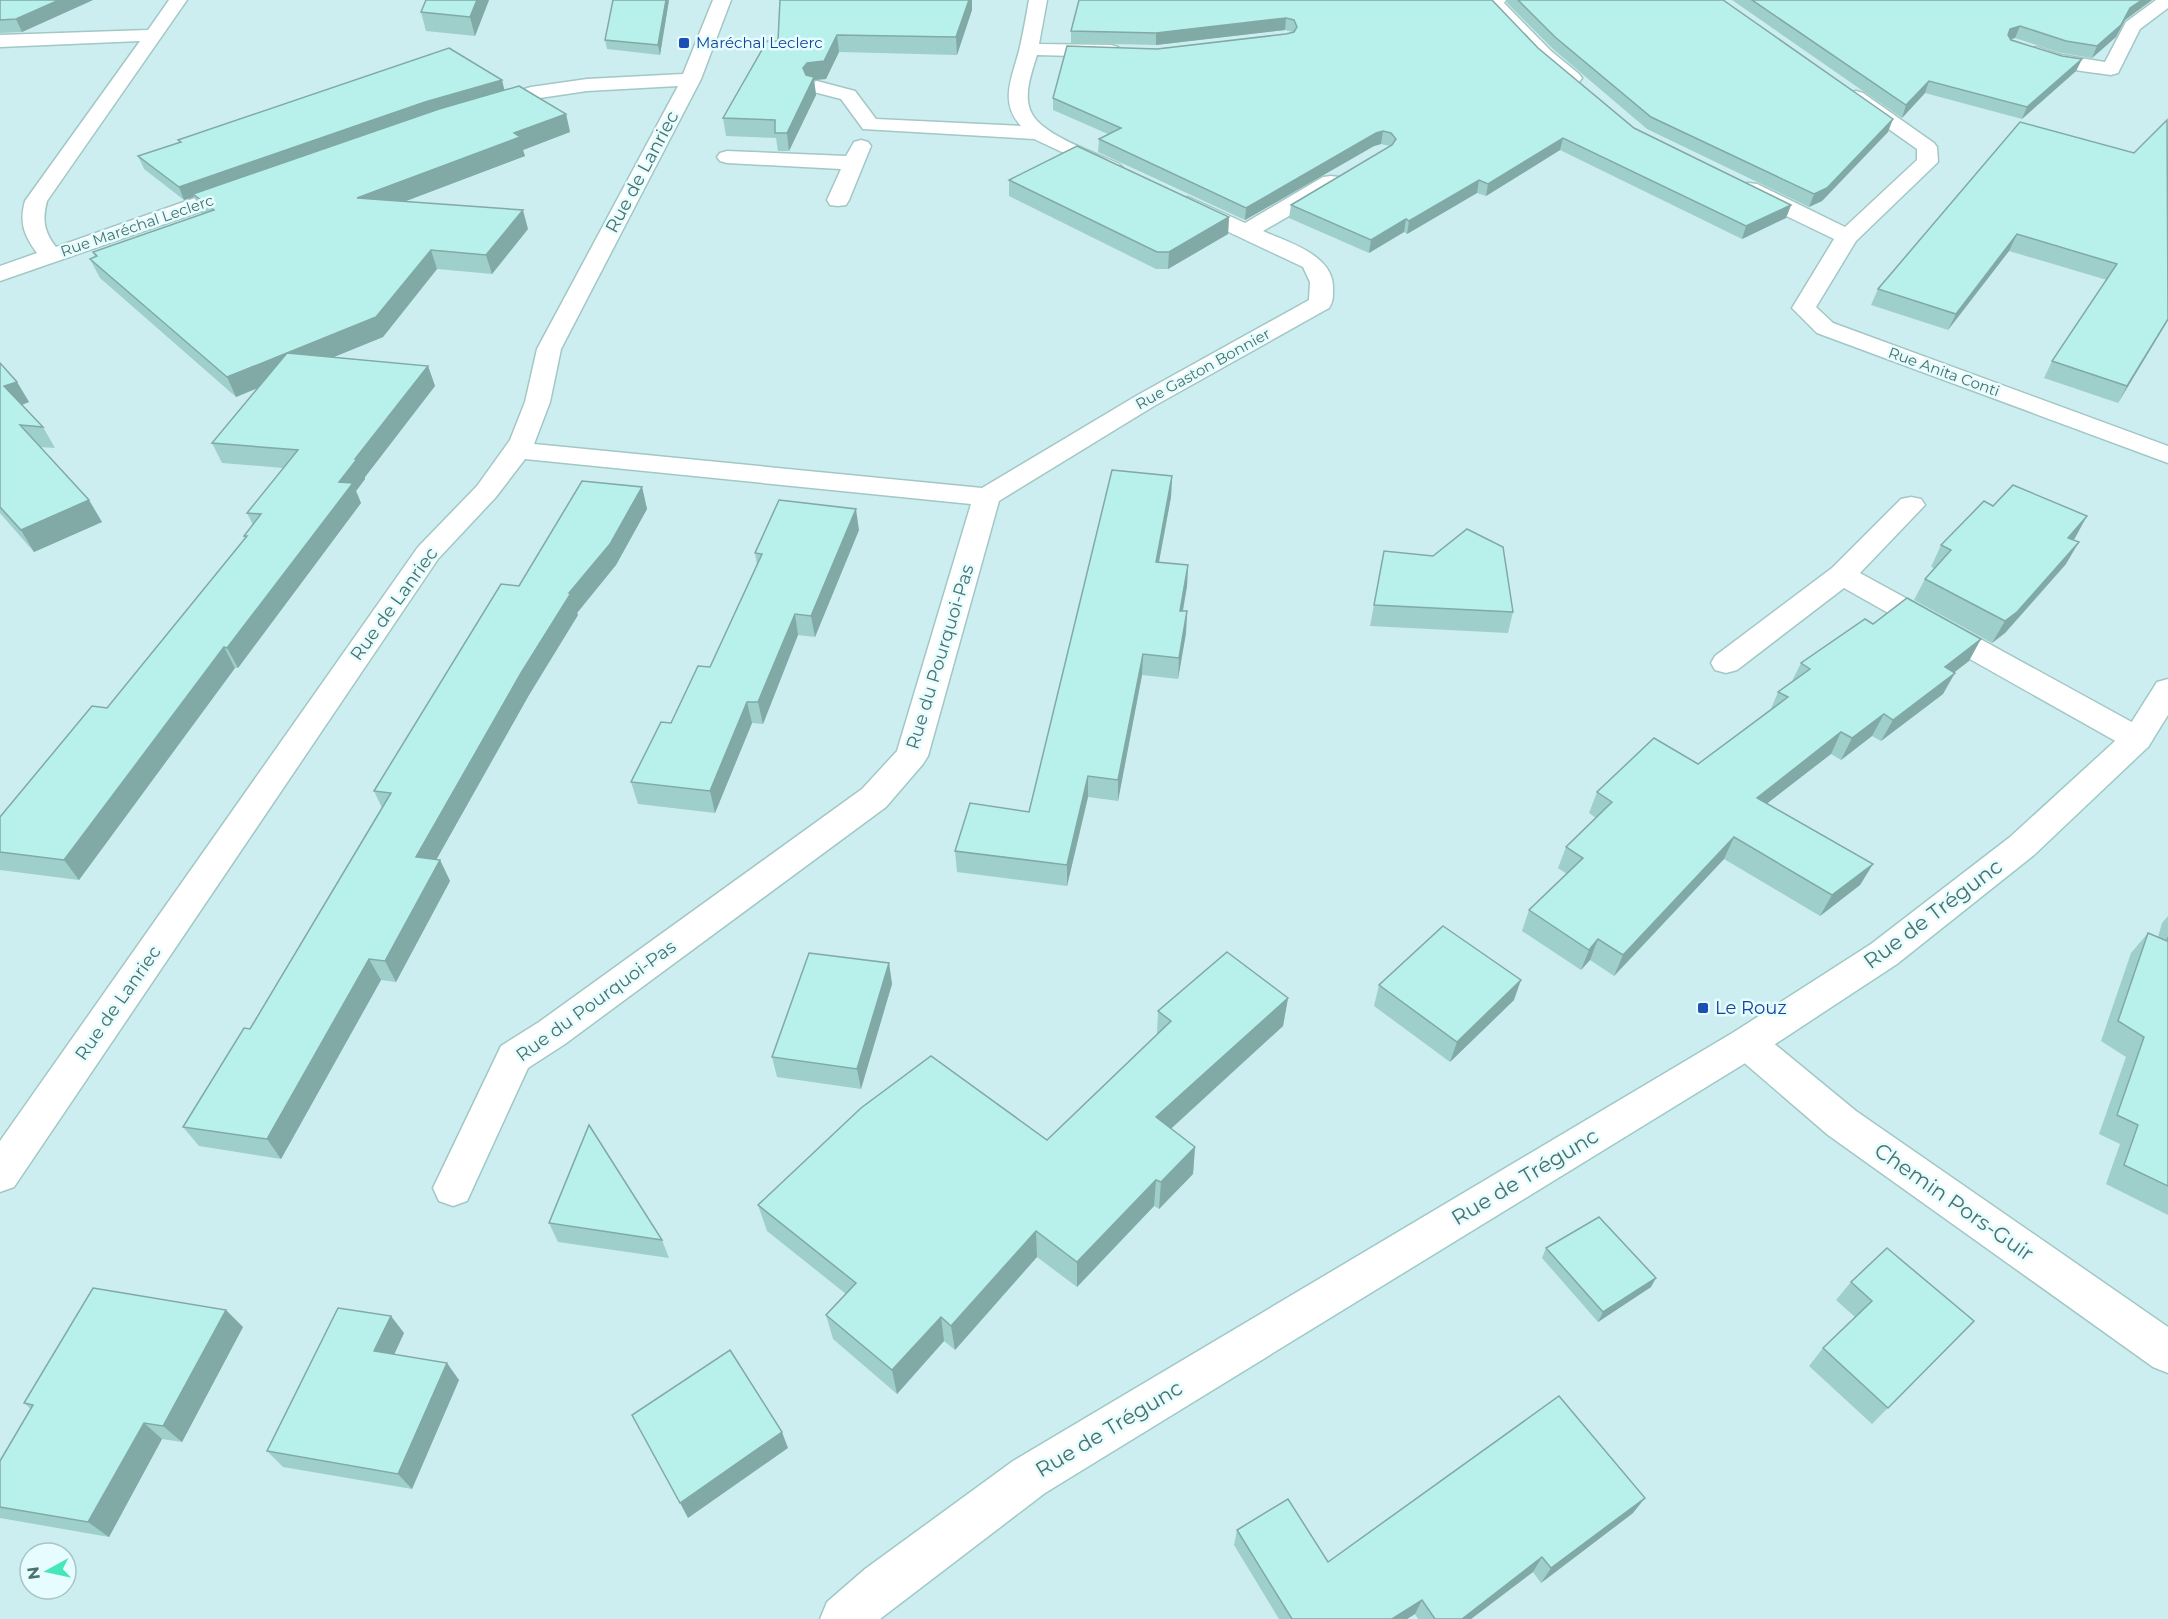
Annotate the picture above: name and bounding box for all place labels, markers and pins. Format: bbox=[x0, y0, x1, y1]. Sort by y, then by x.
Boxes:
place label: Maréchal Leclerc bbox=[696, 33, 823, 52]
marker: Maréchal Leclerc bbox=[677, 36, 691, 50]
place label: Le Rouz bbox=[1715, 997, 1787, 1019]
marker: Le Rouz bbox=[1696, 1001, 1710, 1015]

